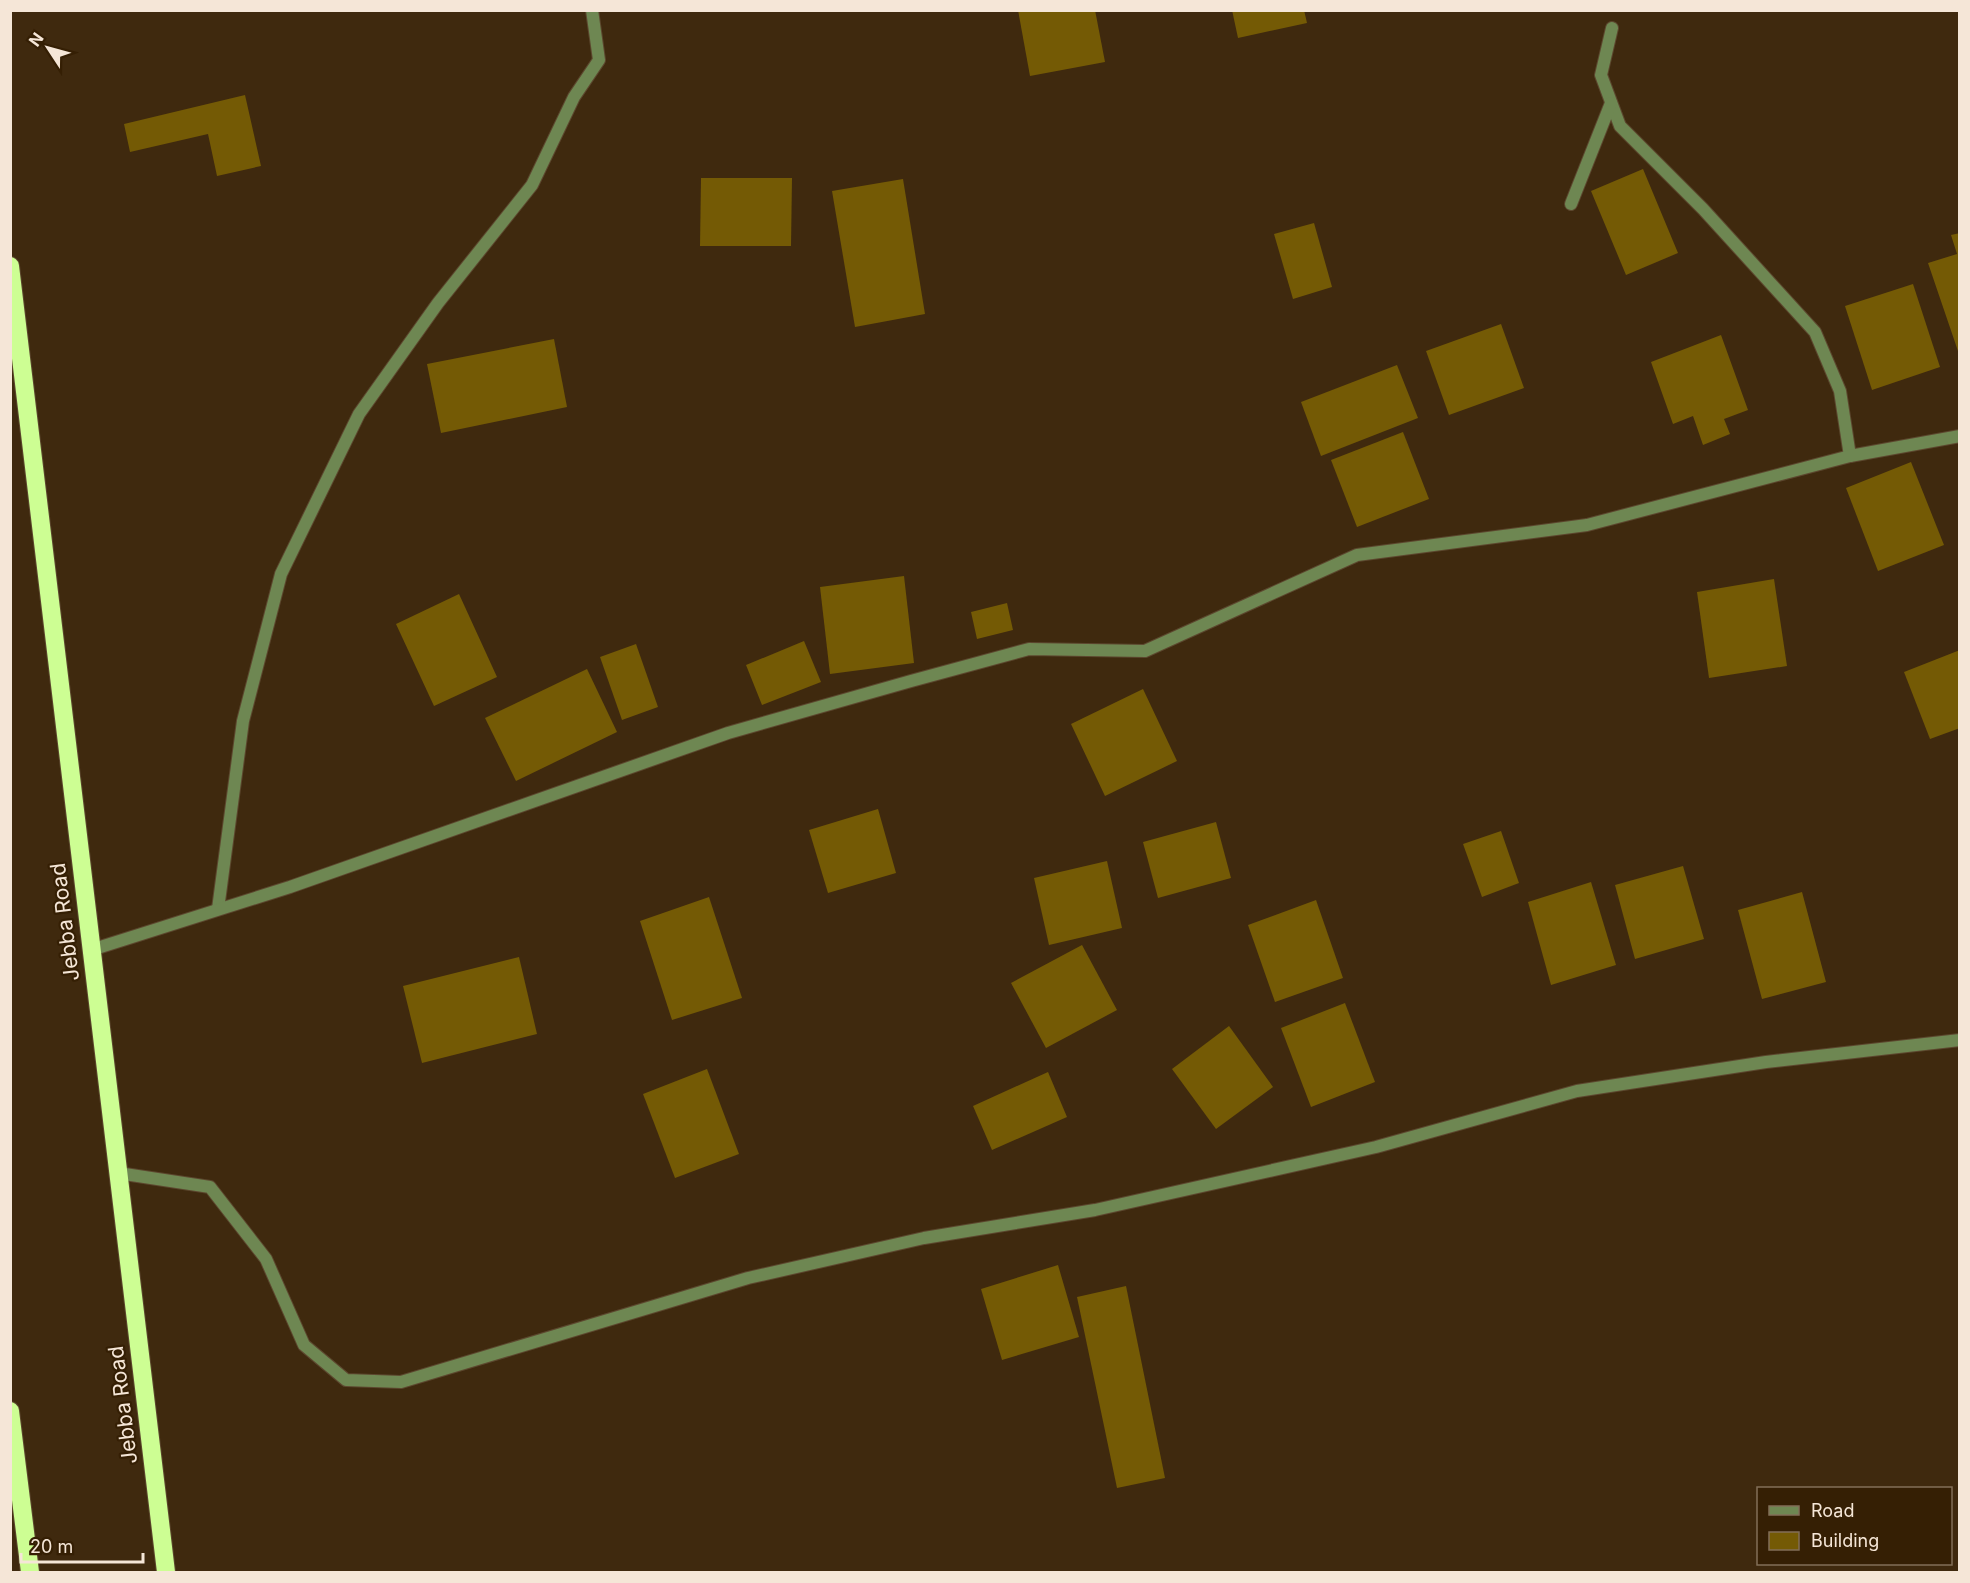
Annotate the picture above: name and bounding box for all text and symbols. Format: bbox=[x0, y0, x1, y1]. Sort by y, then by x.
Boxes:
north arrow bbox=[18, 18, 78, 78]
text: N bbox=[24, 28, 48, 50]
street label: Jebba Road bbox=[45, 862, 84, 982]
street label: Jebba Road bbox=[103, 1345, 142, 1465]
legend bbox=[1757, 1487, 1952, 1565]
text: Road bbox=[1811, 1500, 1854, 1521]
scale bar bbox=[21, 1526, 142, 1564]
text: Building bbox=[1811, 1530, 1879, 1551]
text: 20 m bbox=[30, 1536, 73, 1557]

